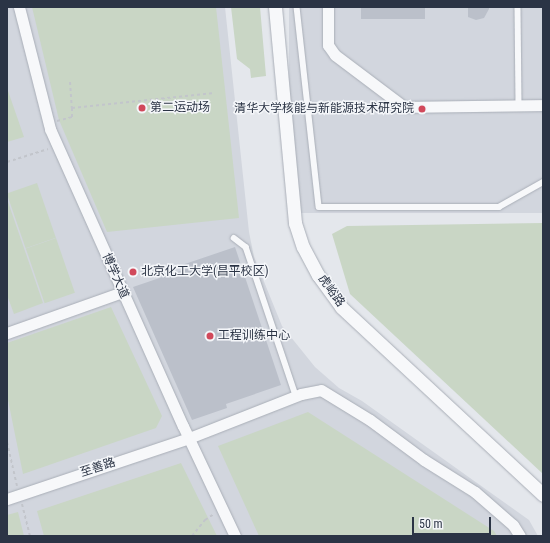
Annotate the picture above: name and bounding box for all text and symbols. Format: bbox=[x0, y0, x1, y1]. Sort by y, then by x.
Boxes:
place label: 第二运动场 bbox=[150, 101, 210, 115]
place label: 清华大学核能与新能源技术研究院 bbox=[234, 102, 414, 116]
marker: 第二运动场 bbox=[137, 103, 147, 113]
marker: 清华大学核能与新能源技术研究院 bbox=[417, 104, 427, 114]
street label: 博学大道 bbox=[99, 251, 131, 301]
place label: 北京化工大学(昌平校区) bbox=[141, 265, 269, 279]
marker: 北京化工大学(昌平校区) bbox=[128, 267, 138, 277]
street label: 虎峪路 bbox=[315, 272, 347, 310]
place label: 工程训练中心 bbox=[218, 329, 290, 343]
marker: 工程训练中心 bbox=[205, 331, 215, 341]
street label: 至善路 bbox=[79, 456, 117, 480]
scale bar bbox=[414, 509, 493, 535]
text: 50 m bbox=[419, 517, 443, 531]

